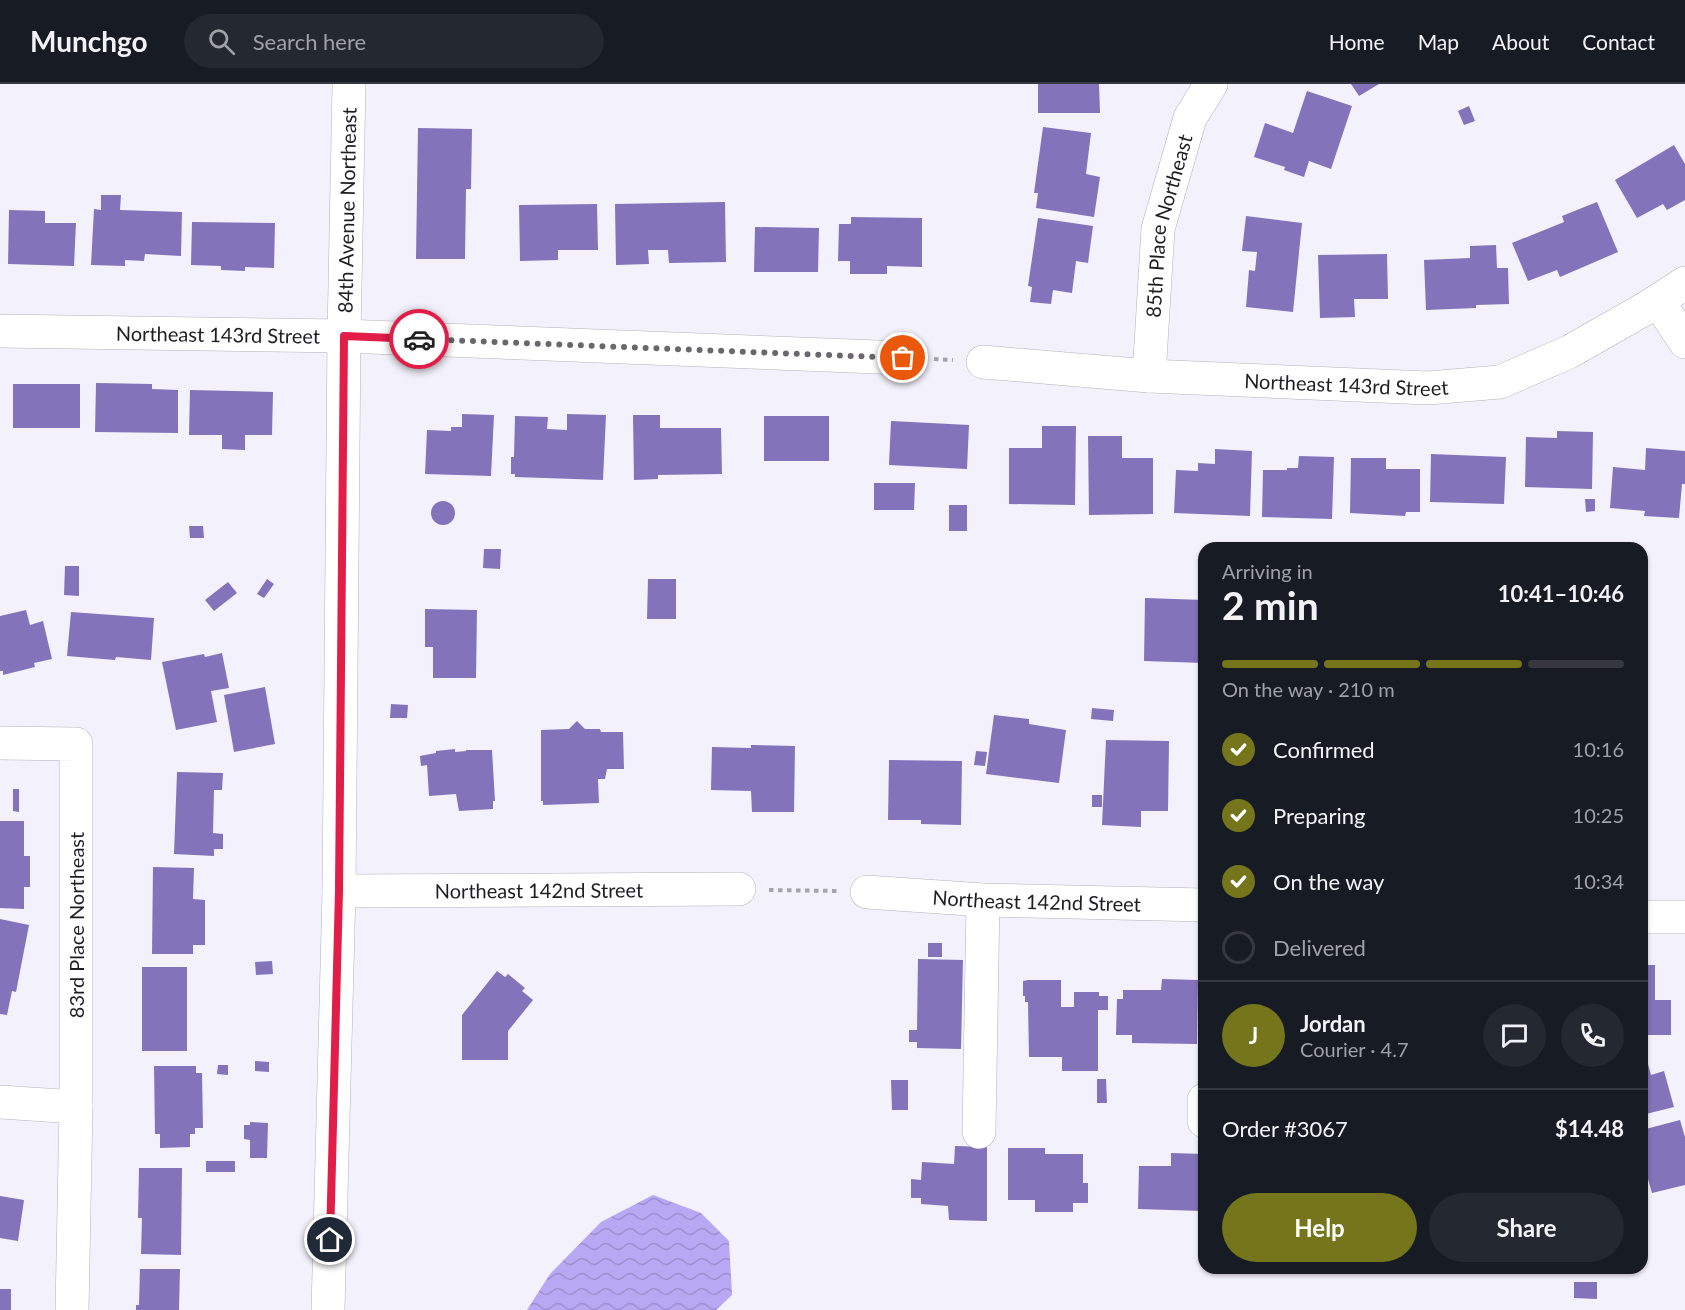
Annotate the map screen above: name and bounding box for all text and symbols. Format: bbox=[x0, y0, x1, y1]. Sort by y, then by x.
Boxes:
search box bbox=[184, 14, 604, 68]
text: Munchgo bbox=[30, 24, 148, 58]
icon: search bbox=[205, 25, 238, 58]
text: Search here bbox=[253, 28, 366, 55]
text: Home bbox=[1329, 29, 1385, 54]
text: Map bbox=[1418, 29, 1459, 54]
text: About bbox=[1492, 29, 1549, 54]
text: Contact bbox=[1582, 29, 1655, 54]
street label: 84th Avenue Northeast bbox=[332, 107, 361, 313]
street label: 85th Place Northeast bbox=[1141, 131, 1197, 318]
courier bbox=[389, 309, 449, 369]
street label: Northeast 143rd Street bbox=[116, 321, 320, 348]
icon: car bbox=[403, 323, 436, 356]
pin bbox=[877, 332, 928, 383]
icon: bag bbox=[886, 341, 919, 374]
street label: Northeast 143rd Street bbox=[1244, 368, 1449, 400]
text: Arriving in bbox=[1222, 559, 1313, 583]
text: 10:41–10:46 bbox=[1498, 580, 1624, 607]
text: 2 min bbox=[1222, 582, 1319, 628]
text: On the way · 210 m bbox=[1222, 677, 1395, 701]
icon: check bbox=[1222, 733, 1255, 766]
text: Confirmed bbox=[1273, 736, 1375, 763]
text: 10:16 bbox=[1573, 737, 1624, 761]
icon: check bbox=[1222, 799, 1255, 832]
text: Preparing bbox=[1273, 802, 1365, 829]
text: 10:25 bbox=[1573, 803, 1624, 827]
street label: 83rd Place Northeast bbox=[64, 832, 88, 1018]
icon: check bbox=[1222, 865, 1255, 898]
text: On the way bbox=[1273, 868, 1384, 895]
text: 10:34 bbox=[1573, 869, 1624, 893]
street label: Northeast 142nd Street bbox=[435, 877, 643, 903]
street label: Northeast 142nd Street bbox=[932, 885, 1141, 916]
text: Delivered bbox=[1273, 934, 1366, 961]
button: chat bbox=[1483, 1004, 1546, 1067]
button: phone bbox=[1561, 1004, 1624, 1067]
text: Jordan bbox=[1300, 1010, 1366, 1037]
text: J bbox=[1249, 1022, 1258, 1049]
text: Courier · 4.7 bbox=[1300, 1037, 1409, 1061]
text: Order #3067 bbox=[1222, 1115, 1348, 1142]
text: $14.48 bbox=[1555, 1115, 1624, 1142]
button: Help bbox=[1222, 1193, 1417, 1262]
button: Share bbox=[1429, 1193, 1624, 1262]
pin bbox=[304, 1214, 355, 1265]
icon: home bbox=[313, 1223, 346, 1256]

